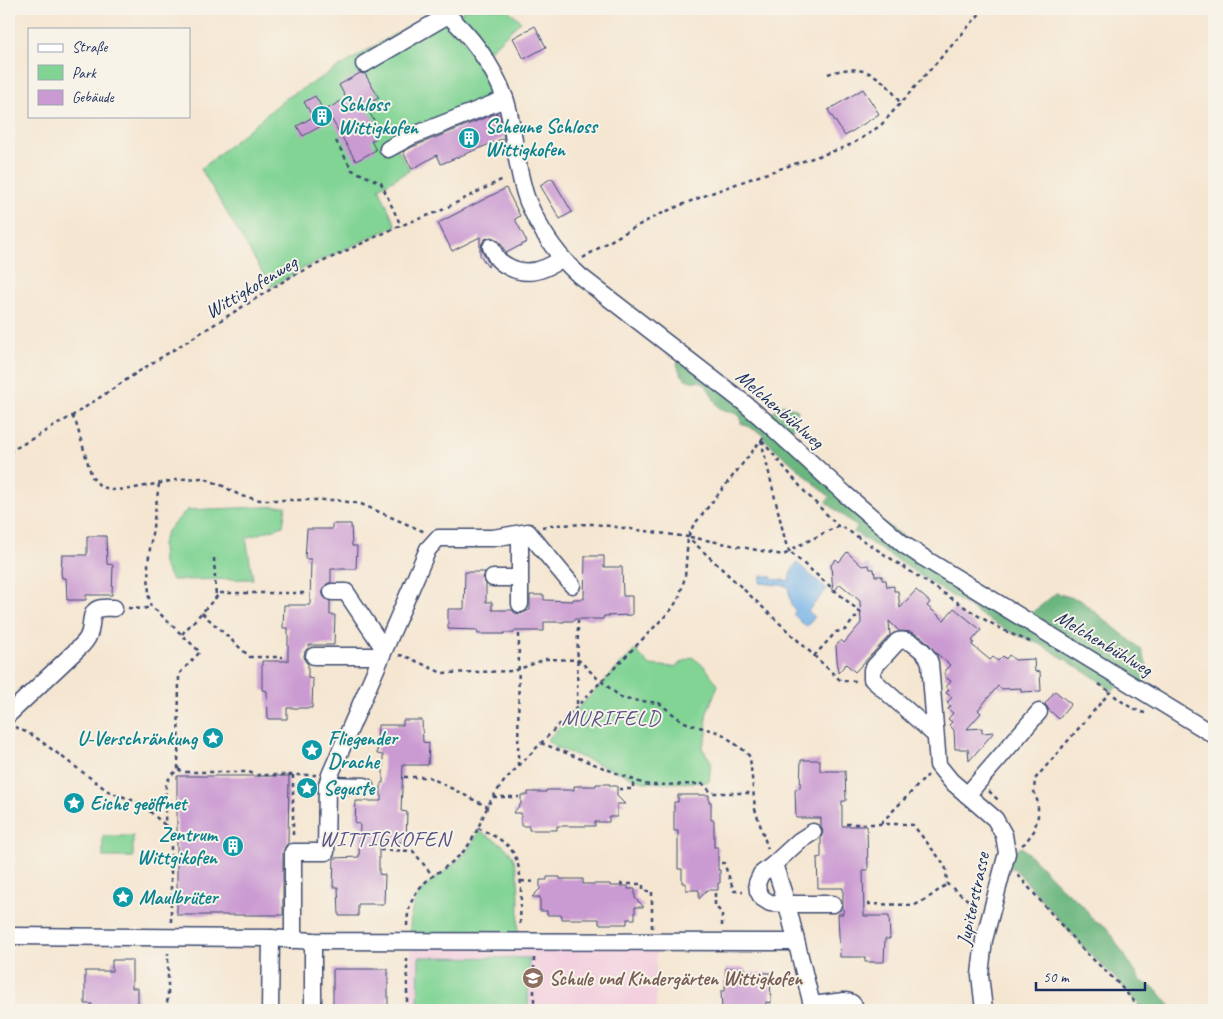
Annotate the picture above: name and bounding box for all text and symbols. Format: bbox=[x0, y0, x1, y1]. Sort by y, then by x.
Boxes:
legend bbox=[28, 28, 190, 118]
text: Straße bbox=[72, 38, 108, 57]
text: Park bbox=[72, 64, 97, 83]
text: Gebäude bbox=[72, 88, 115, 107]
place label: Schloss Wittigkofen bbox=[338, 92, 420, 140]
building icon: Schloss Wittigkofen bbox=[310, 104, 334, 128]
place label: Scheune Schloss Wittigkofen bbox=[485, 114, 599, 162]
building icon: Scheune Schloss Wittigkofen bbox=[457, 126, 481, 150]
street label: Wittigkofenweg bbox=[201, 249, 303, 324]
street label: Melchenbühlweg bbox=[731, 364, 830, 455]
street label: Melchenbühlweg bbox=[1051, 604, 1158, 682]
district label: MURIFELD bbox=[561, 704, 662, 732]
place label: U-Verschränkung bbox=[77, 726, 199, 751]
place icon: U-Verschränkung bbox=[201, 726, 225, 750]
place label: Fliegender Drache bbox=[328, 726, 400, 774]
place icon: Fliegender Drache bbox=[300, 738, 324, 762]
place icon: Seguste bbox=[295, 776, 319, 800]
place label: Seguste bbox=[323, 776, 375, 801]
place icon: Eiche geöffnet bbox=[62, 791, 86, 815]
place label: Eiche geöffnet bbox=[90, 791, 189, 816]
place label: Zentrum Wittgikofen bbox=[137, 822, 219, 870]
district label: WITTIGKOFEN bbox=[319, 825, 454, 853]
building icon: Zentrum Wittgikofen bbox=[221, 834, 245, 858]
street label: Jupiterstrasse bbox=[951, 849, 995, 949]
place icon: Maulbrüter bbox=[111, 885, 135, 909]
place label: Maulbrüter bbox=[139, 885, 220, 910]
scale bar bbox=[1036, 959, 1144, 991]
school or university icon: Schule und Kindergärten Wittigkofen bbox=[521, 966, 545, 990]
place label: Schule und Kindergärten Wittigkofen bbox=[549, 966, 804, 991]
text: 50 m bbox=[1043, 968, 1070, 987]

